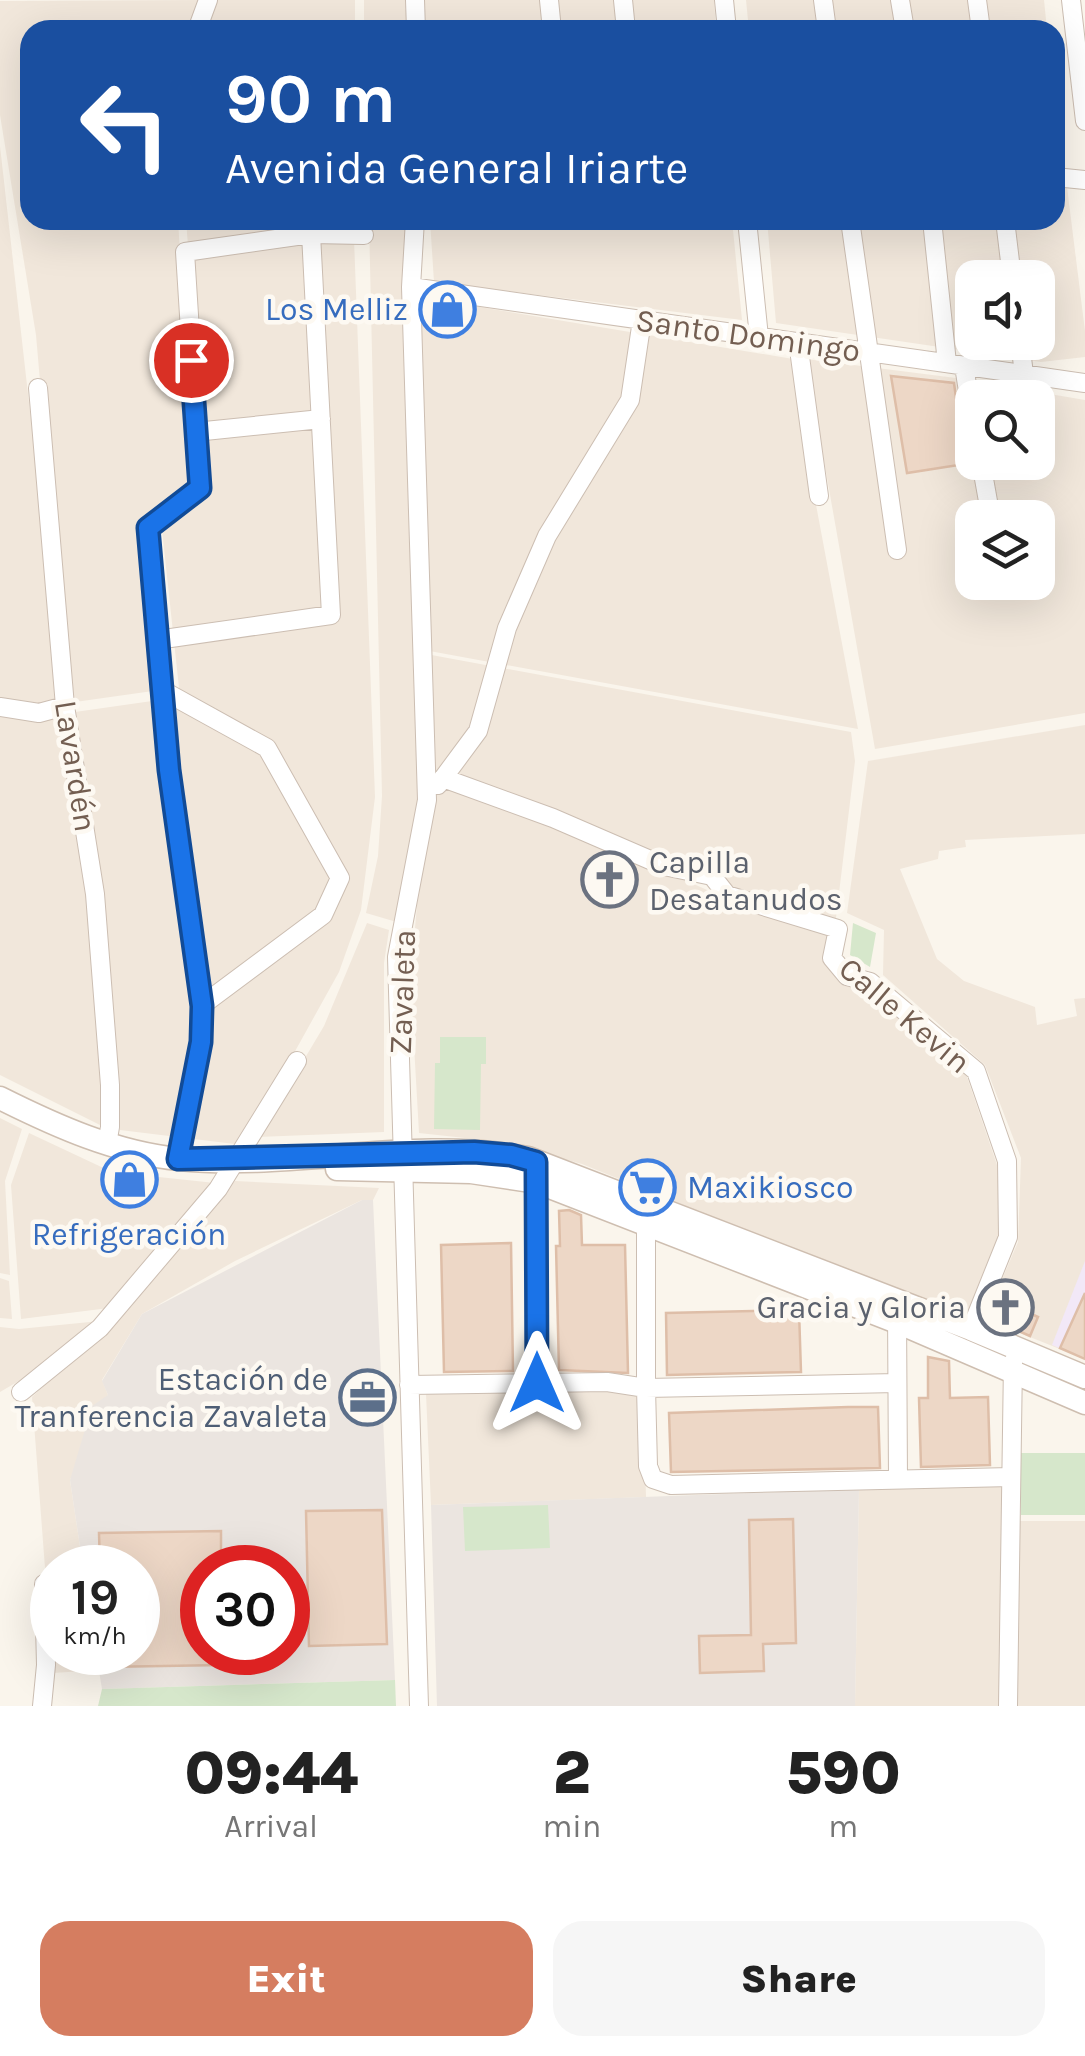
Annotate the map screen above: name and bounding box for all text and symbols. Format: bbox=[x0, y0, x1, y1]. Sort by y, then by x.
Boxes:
text: 90 m bbox=[225, 58, 396, 140]
icon: left bbox=[60, 60, 190, 190]
text: Avenida General Iriarte bbox=[225, 142, 688, 194]
map controls bbox=[955, 260, 1055, 600]
button: sound bbox=[955, 260, 1055, 360]
shop icon: Los Melliz bbox=[417, 279, 477, 339]
place label: Los Melliz bbox=[265, 291, 408, 328]
street label: Santo Domingo bbox=[633, 301, 863, 370]
pin bbox=[149, 318, 234, 403]
icon: arrive bbox=[164, 333, 219, 388]
button: search bbox=[955, 380, 1055, 480]
button: layers bbox=[955, 500, 1055, 600]
street label: Lavardén bbox=[47, 698, 104, 834]
place label: Capilla Desatanudos bbox=[649, 844, 843, 918]
church icon: Capilla Desatanudos bbox=[580, 850, 640, 910]
street label: Zavaleta bbox=[382, 929, 423, 1055]
street label: Calle Kevin bbox=[832, 950, 978, 1081]
shop icon: Refrigeración bbox=[99, 1150, 159, 1210]
supermarket icon: Maxikiosco bbox=[618, 1157, 678, 1217]
place label: Maxikiosco bbox=[687, 1169, 854, 1206]
place label: Refrigeración bbox=[32, 1216, 226, 1253]
church icon: Gracia y Gloria bbox=[975, 1277, 1035, 1337]
place label: Gracia y Gloria bbox=[757, 1289, 966, 1326]
position arrow bbox=[485, 1331, 589, 1435]
place label: Estación de Tranferencia Zavaleta bbox=[15, 1361, 328, 1435]
office icon: Estación de Tranferencia Zavaleta bbox=[337, 1367, 397, 1427]
speed limit sign: 30 bbox=[180, 1545, 310, 1675]
text: 19 bbox=[71, 1568, 119, 1627]
text: km/h bbox=[63, 1621, 127, 1650]
text: 09:44 bbox=[184, 1738, 358, 1808]
text: 2 bbox=[553, 1738, 591, 1808]
text: 590 bbox=[786, 1738, 901, 1808]
text: Arrival bbox=[224, 1808, 318, 1845]
text: min bbox=[542, 1808, 601, 1845]
text: m bbox=[828, 1808, 858, 1845]
button: Exit bbox=[40, 1921, 533, 2036]
button: Share bbox=[553, 1921, 1045, 2036]

